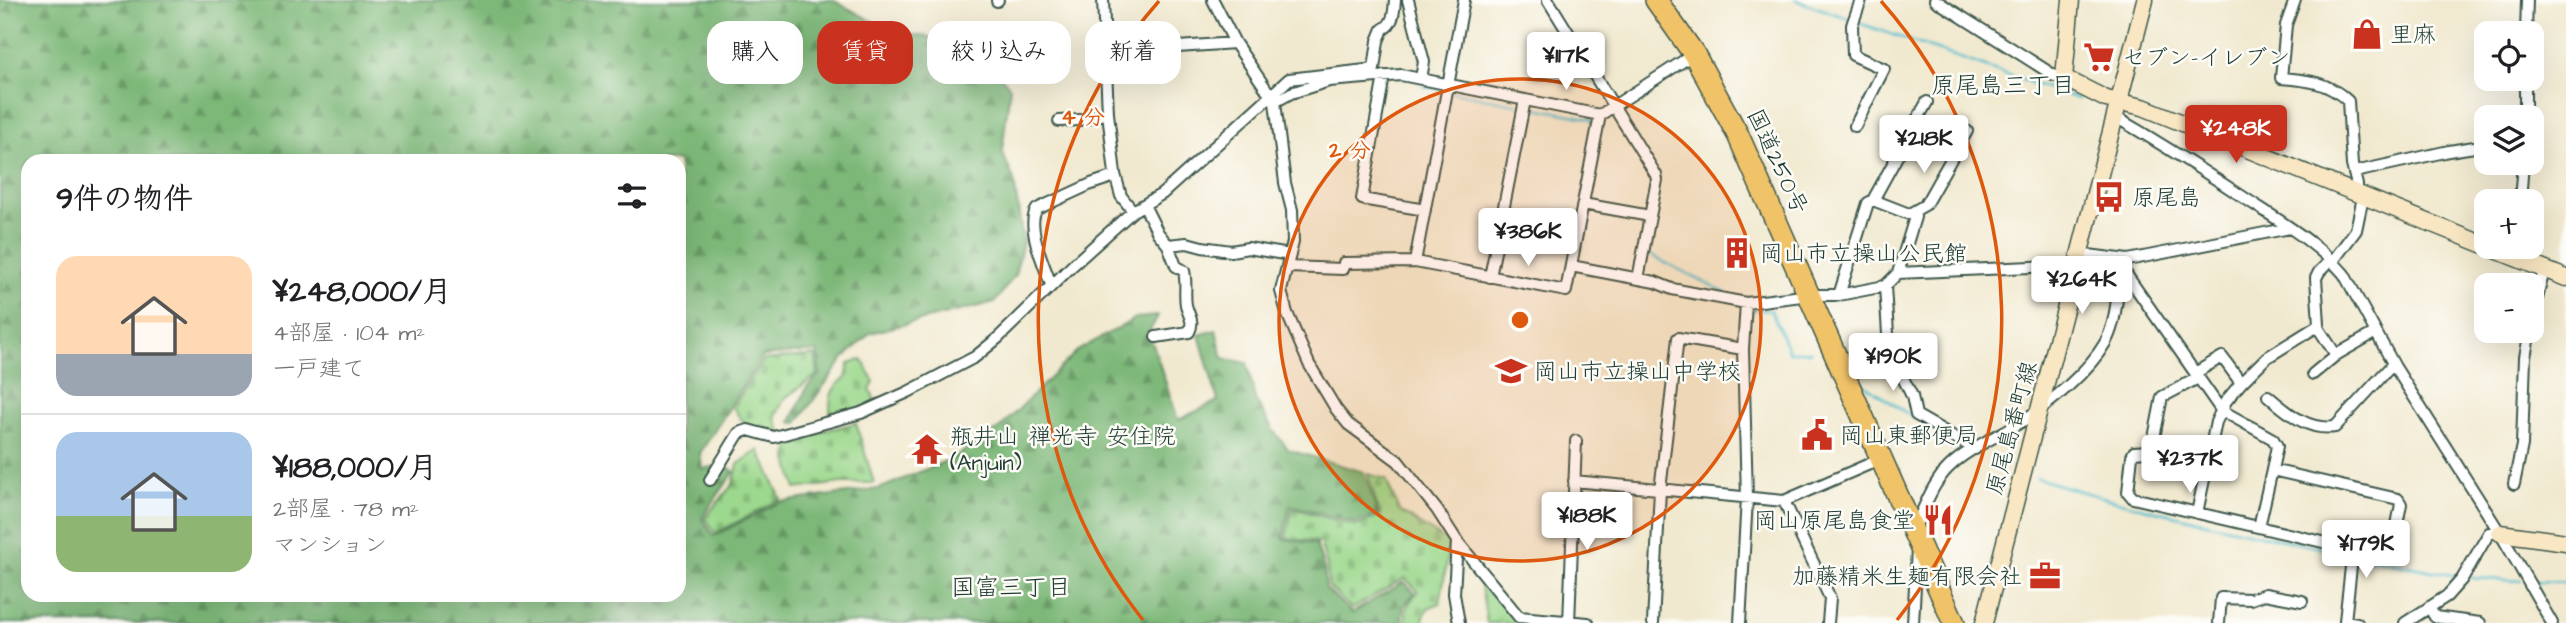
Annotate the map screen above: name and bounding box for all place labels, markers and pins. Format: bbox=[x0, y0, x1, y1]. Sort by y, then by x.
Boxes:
shop icon: 里麻 bbox=[2350, 17, 2384, 51]
place label: 里麻 bbox=[2390, 19, 2436, 51]
pin: ¥117K bbox=[1517, 32, 1615, 92]
supermarket icon: セブン-イレブン bbox=[2082, 40, 2116, 74]
place label: セブン-イレブン bbox=[2122, 42, 2290, 74]
pin: ¥248K bbox=[2187, 106, 2285, 165]
pin: ¥218K bbox=[1875, 116, 1973, 175]
bus stop icon: 原尾島 bbox=[2092, 180, 2126, 214]
place label: 原尾島 bbox=[2132, 182, 2201, 214]
pin: ¥386K bbox=[1479, 208, 1577, 268]
building icon: 岡山市立操山公民館 bbox=[1720, 236, 1754, 270]
place label: 岡山市立操山公民館 bbox=[1760, 238, 1967, 270]
pin: ¥264K bbox=[2033, 256, 2131, 316]
centre of rings bbox=[1508, 308, 1532, 332]
pin: ¥190K bbox=[1844, 334, 1942, 393]
school or university icon: 岡山市立操山中学校 bbox=[1494, 354, 1528, 388]
place label: 岡山市立操山中学校 bbox=[1534, 356, 1741, 388]
public building icon: 岡山東郵便局 bbox=[1800, 418, 1834, 452]
place label: 岡山東郵便局 bbox=[1840, 420, 1978, 452]
place label: 瓶井山 禅光寺 安住院 (Anjuin) bbox=[950, 421, 1175, 479]
temple icon: 瓶井山 禅光寺 安住院 (Anjuin) bbox=[910, 432, 944, 466]
pin: ¥237K bbox=[2141, 435, 2239, 495]
pin: ¥188K bbox=[1538, 492, 1636, 552]
restaurant icon: 岡山原尾島食堂 bbox=[1921, 503, 1955, 537]
place label: 岡山原尾島食堂 bbox=[1754, 505, 1915, 537]
pin: ¥179K bbox=[2317, 520, 2415, 580]
office icon: 加藤精米生麺有限会社 bbox=[2028, 559, 2062, 593]
place label: 加藤精米生麺有限会社 bbox=[1792, 561, 2022, 593]

